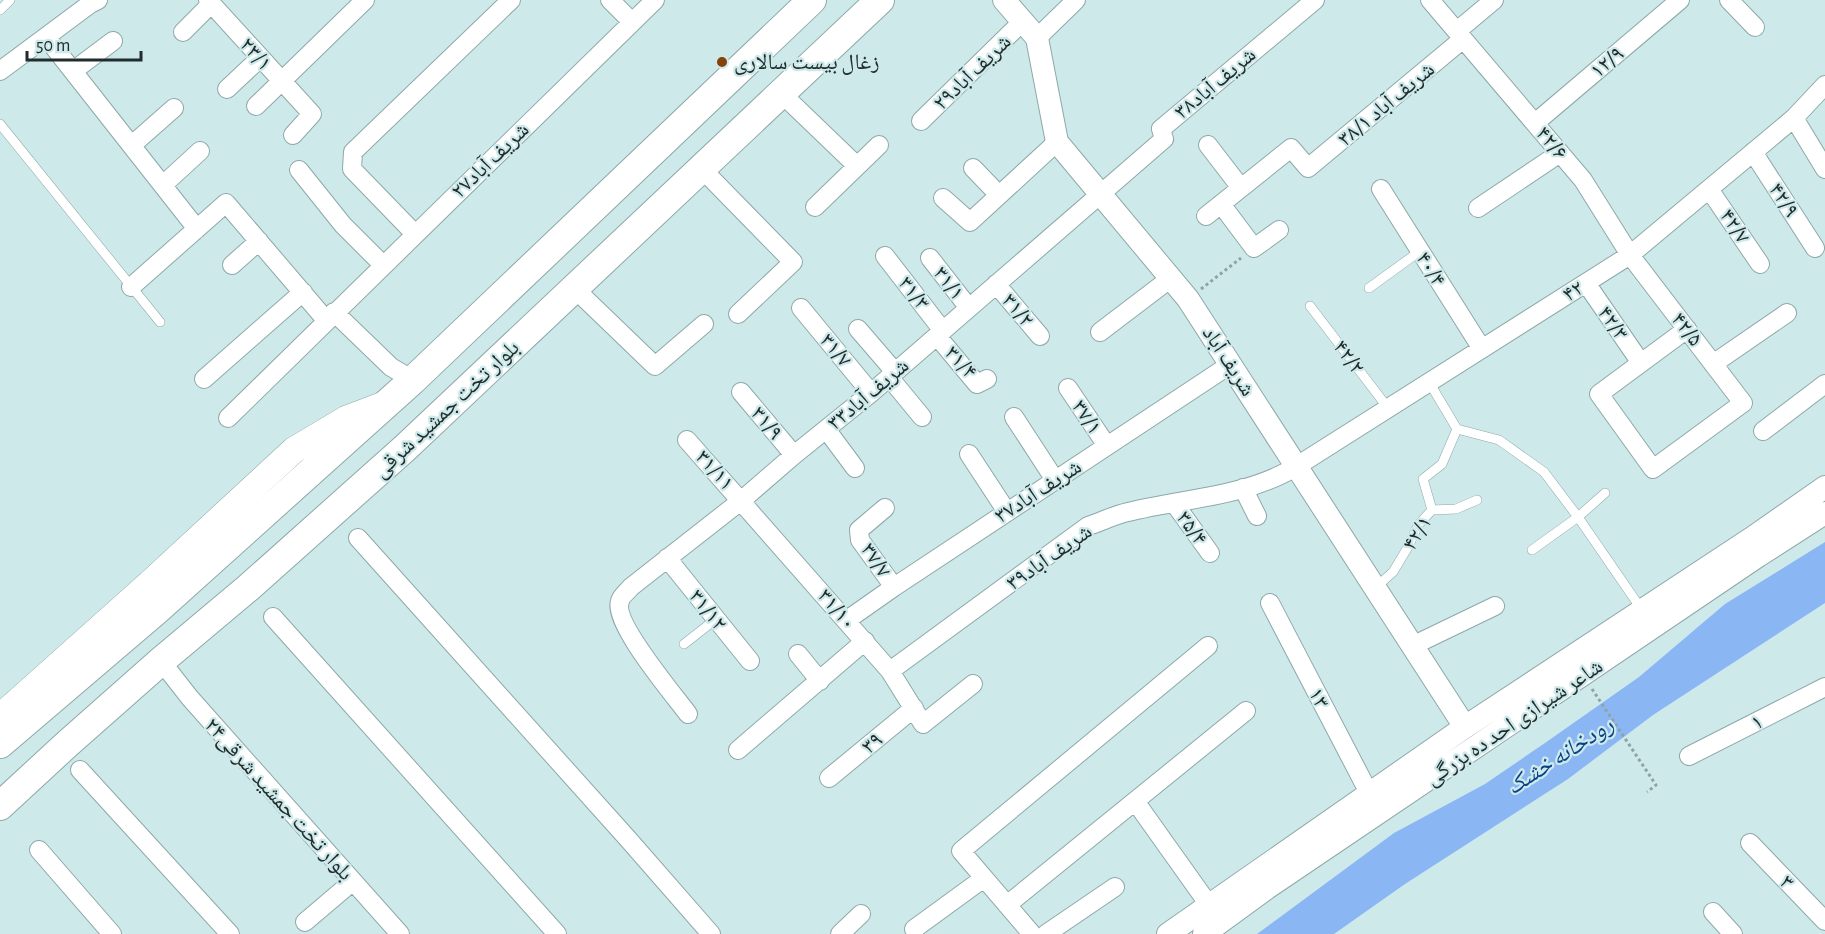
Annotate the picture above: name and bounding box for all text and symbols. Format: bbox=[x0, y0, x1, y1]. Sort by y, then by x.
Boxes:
scale bar bbox=[27, 24, 141, 62]
street label: شریف آباد۲۹ bbox=[928, 29, 1016, 115]
street label: ۲۳/۱ bbox=[236, 33, 276, 75]
text: 50 m bbox=[36, 37, 70, 55]
street label: شریف آباد۳۸ bbox=[1170, 42, 1260, 124]
street label: ۱۲/۹ bbox=[1586, 42, 1628, 82]
place label: زغال بیست سالاری bbox=[734, 51, 880, 75]
marker: زغال بیست سالاری bbox=[715, 55, 729, 69]
street label: ۳۸/۱ شریف آباد bbox=[1333, 57, 1439, 151]
street label: شریف آباد۲۷ bbox=[446, 117, 534, 203]
street label: ۴۲/۶ bbox=[1532, 122, 1572, 164]
street label: ۴۲/۹ bbox=[1765, 179, 1803, 221]
street label: ۴۲/۷ bbox=[1716, 205, 1754, 247]
street label: ۴۰/۴ bbox=[1412, 248, 1450, 290]
street label: ۳۱/۱ bbox=[929, 262, 969, 304]
street label: ۳۱/۳ bbox=[894, 272, 934, 314]
street label: ۴۲ bbox=[1559, 276, 1587, 306]
street label: ۳۱/۲ bbox=[998, 289, 1038, 331]
street label: ۴۲/۳ bbox=[1594, 302, 1632, 344]
street label: ۴۲/۵ bbox=[1667, 308, 1707, 350]
street label: شریف آباد bbox=[1198, 322, 1260, 400]
street label: ۳۱/۷ bbox=[816, 329, 856, 371]
street label: بلوار تخت جمشید شرقی bbox=[369, 336, 524, 483]
street label: ۴۲/۲ bbox=[1329, 336, 1369, 378]
street label: ۳۱/۴ bbox=[941, 341, 981, 383]
street label: شریف آباد۳۳ bbox=[823, 353, 913, 435]
street label: ۳۷/۱ bbox=[1068, 396, 1106, 438]
street label: ۳۱/۹ bbox=[747, 402, 787, 444]
street label: ۳۱/۱۱ bbox=[691, 446, 739, 494]
street label: شریف آباد۳۷ bbox=[990, 454, 1086, 528]
street label: ۳۵/۴ bbox=[1173, 507, 1212, 549]
street label: ۴۲/۱ bbox=[1398, 512, 1436, 554]
street label: شریف آباد۳۹ bbox=[1002, 519, 1096, 595]
street label: ۳۷/۷ bbox=[857, 539, 895, 581]
street label: ۳۱/۱۰ bbox=[814, 584, 860, 634]
street label: ۳۱/۱۲ bbox=[685, 585, 731, 635]
street label: شاعر شیرازی احد ده بزرگی bbox=[1421, 655, 1608, 791]
street label: ۱۳ bbox=[1305, 684, 1333, 712]
street label: ۱ bbox=[1748, 710, 1766, 734]
water label: رودخانه خشک bbox=[1502, 713, 1618, 799]
street label: بلوار تخت جمشید شرقی۲۴ bbox=[199, 714, 357, 886]
street label: ۳۹ bbox=[857, 728, 887, 758]
street label: ۳ bbox=[1776, 871, 1798, 893]

